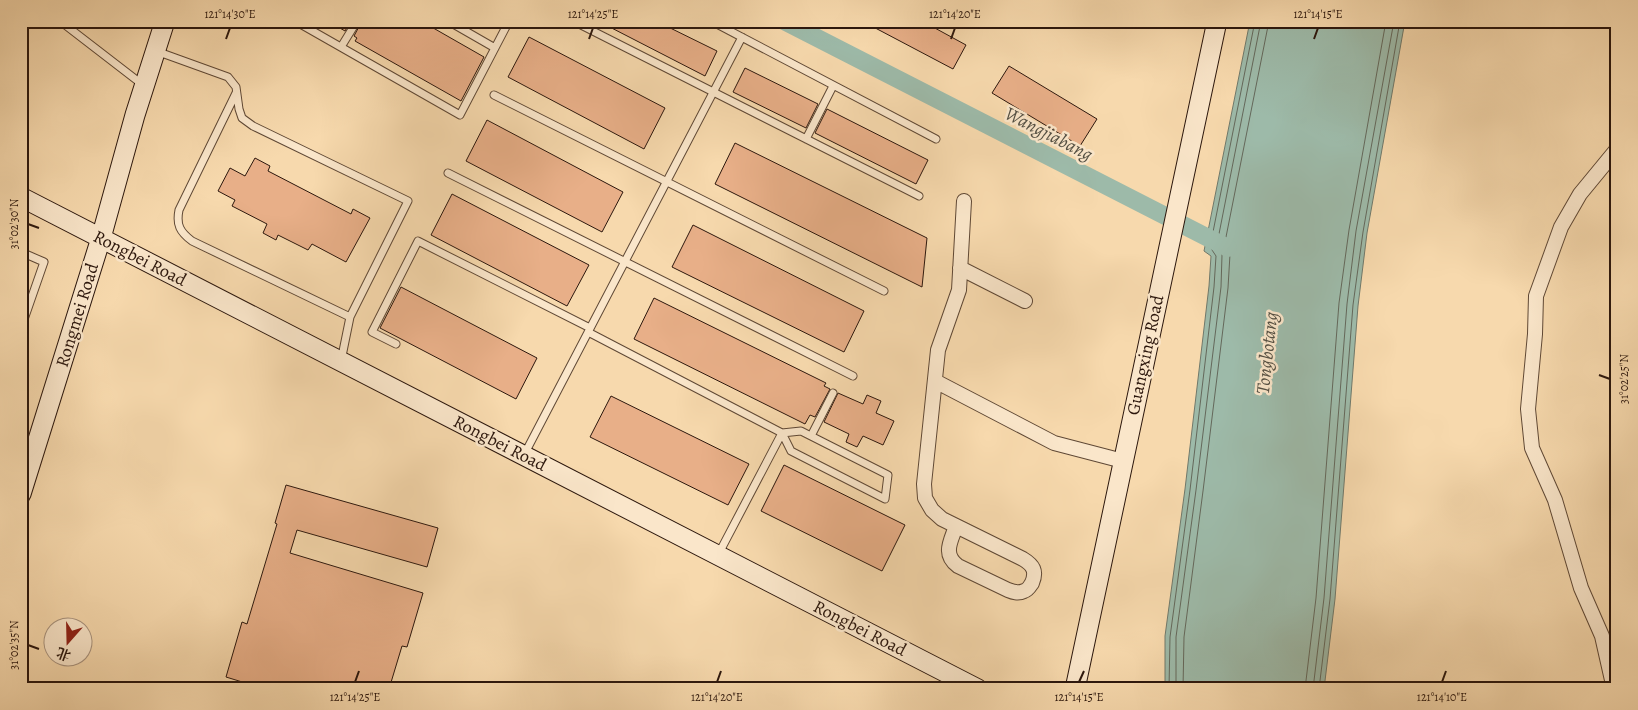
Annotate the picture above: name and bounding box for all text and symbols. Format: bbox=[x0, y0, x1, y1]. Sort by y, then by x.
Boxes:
text: 121°14'30"E bbox=[204, 6, 256, 22]
text: 121°14'25"E bbox=[568, 6, 618, 22]
text: 121°14'20"E bbox=[929, 6, 981, 22]
text: 121°14'15"E bbox=[1293, 6, 1343, 22]
water label: Wangjiabang bbox=[1000, 101, 1098, 167]
text: 31°02'30"N bbox=[6, 198, 22, 249]
street label: Rongbei Road bbox=[89, 224, 191, 292]
street label: Rongmei Road bbox=[50, 260, 104, 370]
street label: Guangxing Road bbox=[1121, 292, 1170, 417]
water label: Tongbotang bbox=[1250, 310, 1284, 396]
text: 31°02'25"N bbox=[1616, 354, 1632, 404]
street label: Rongbei Road bbox=[449, 409, 551, 477]
street label: Rongbei Road bbox=[809, 594, 911, 662]
north arrow bbox=[42, 618, 92, 668]
text: 31°02'35"N bbox=[6, 620, 22, 670]
text: 北 bbox=[54, 642, 74, 665]
text: 121°14'25"E bbox=[330, 689, 380, 705]
text: 121°14'20"E bbox=[691, 689, 743, 705]
text: 121°14'15"E bbox=[1054, 689, 1104, 705]
text: 121°14'10"E bbox=[1417, 689, 1467, 705]

